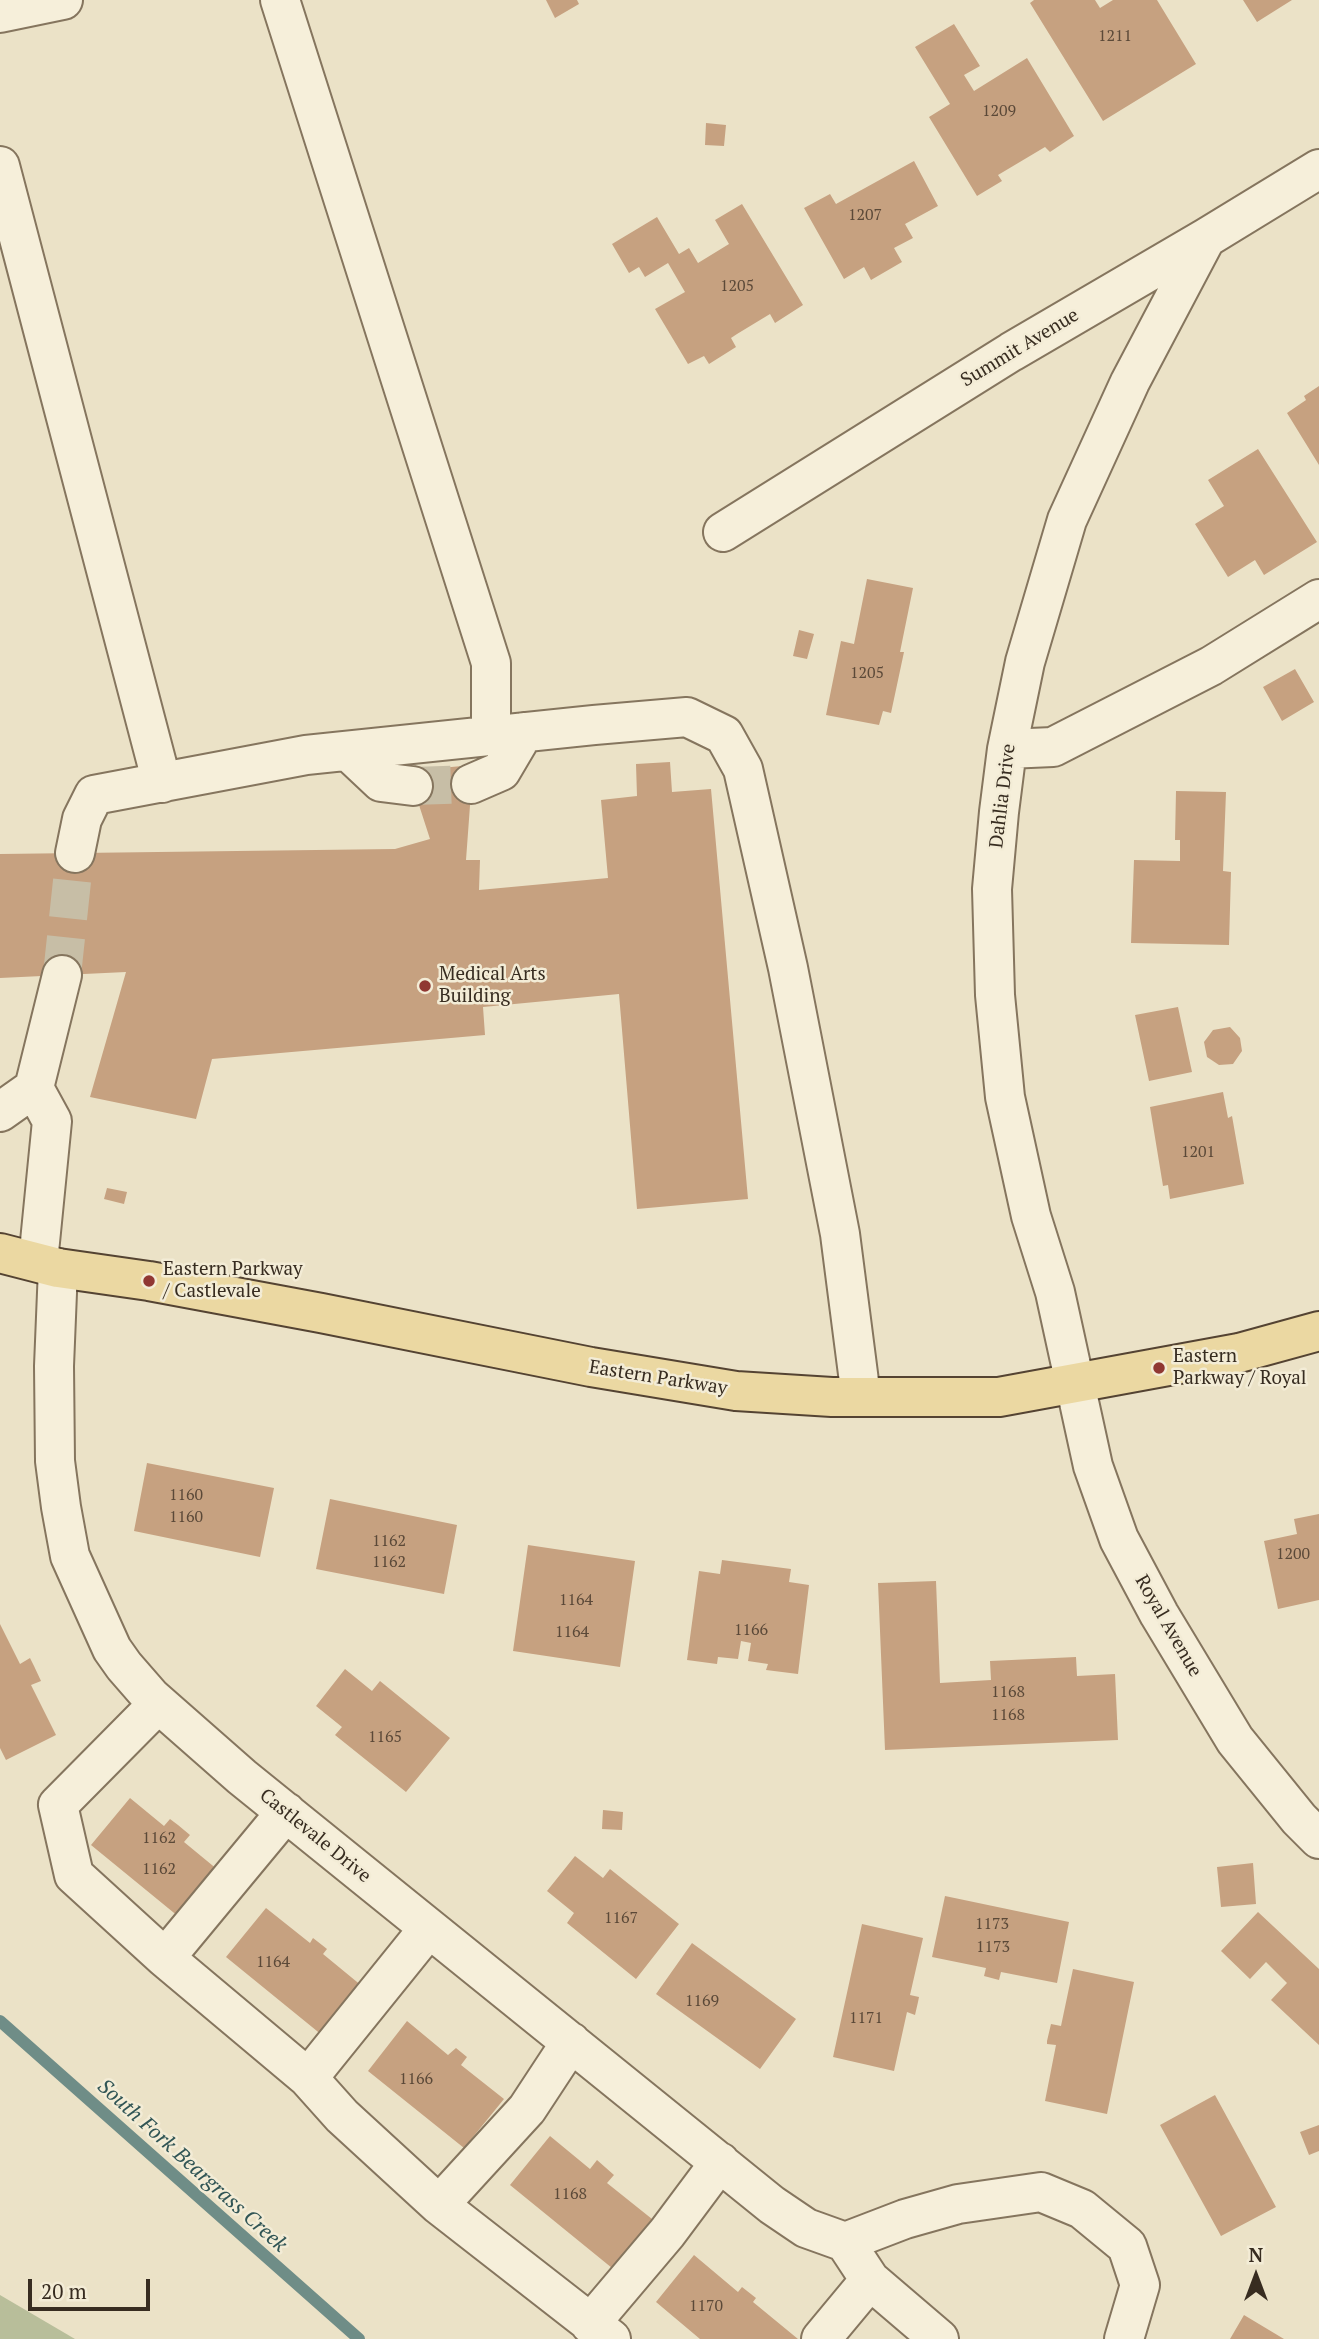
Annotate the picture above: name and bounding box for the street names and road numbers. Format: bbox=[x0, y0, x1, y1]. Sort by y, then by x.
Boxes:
street label: Summit Avenue bbox=[957, 304, 1083, 392]
street label: Dahlia Drive bbox=[985, 742, 1021, 850]
street label: Eastern Parkway bbox=[587, 1356, 729, 1400]
street label: Royal Avenue bbox=[1130, 1571, 1206, 1681]
street label: Castlevale Drive bbox=[255, 1784, 375, 1888]

